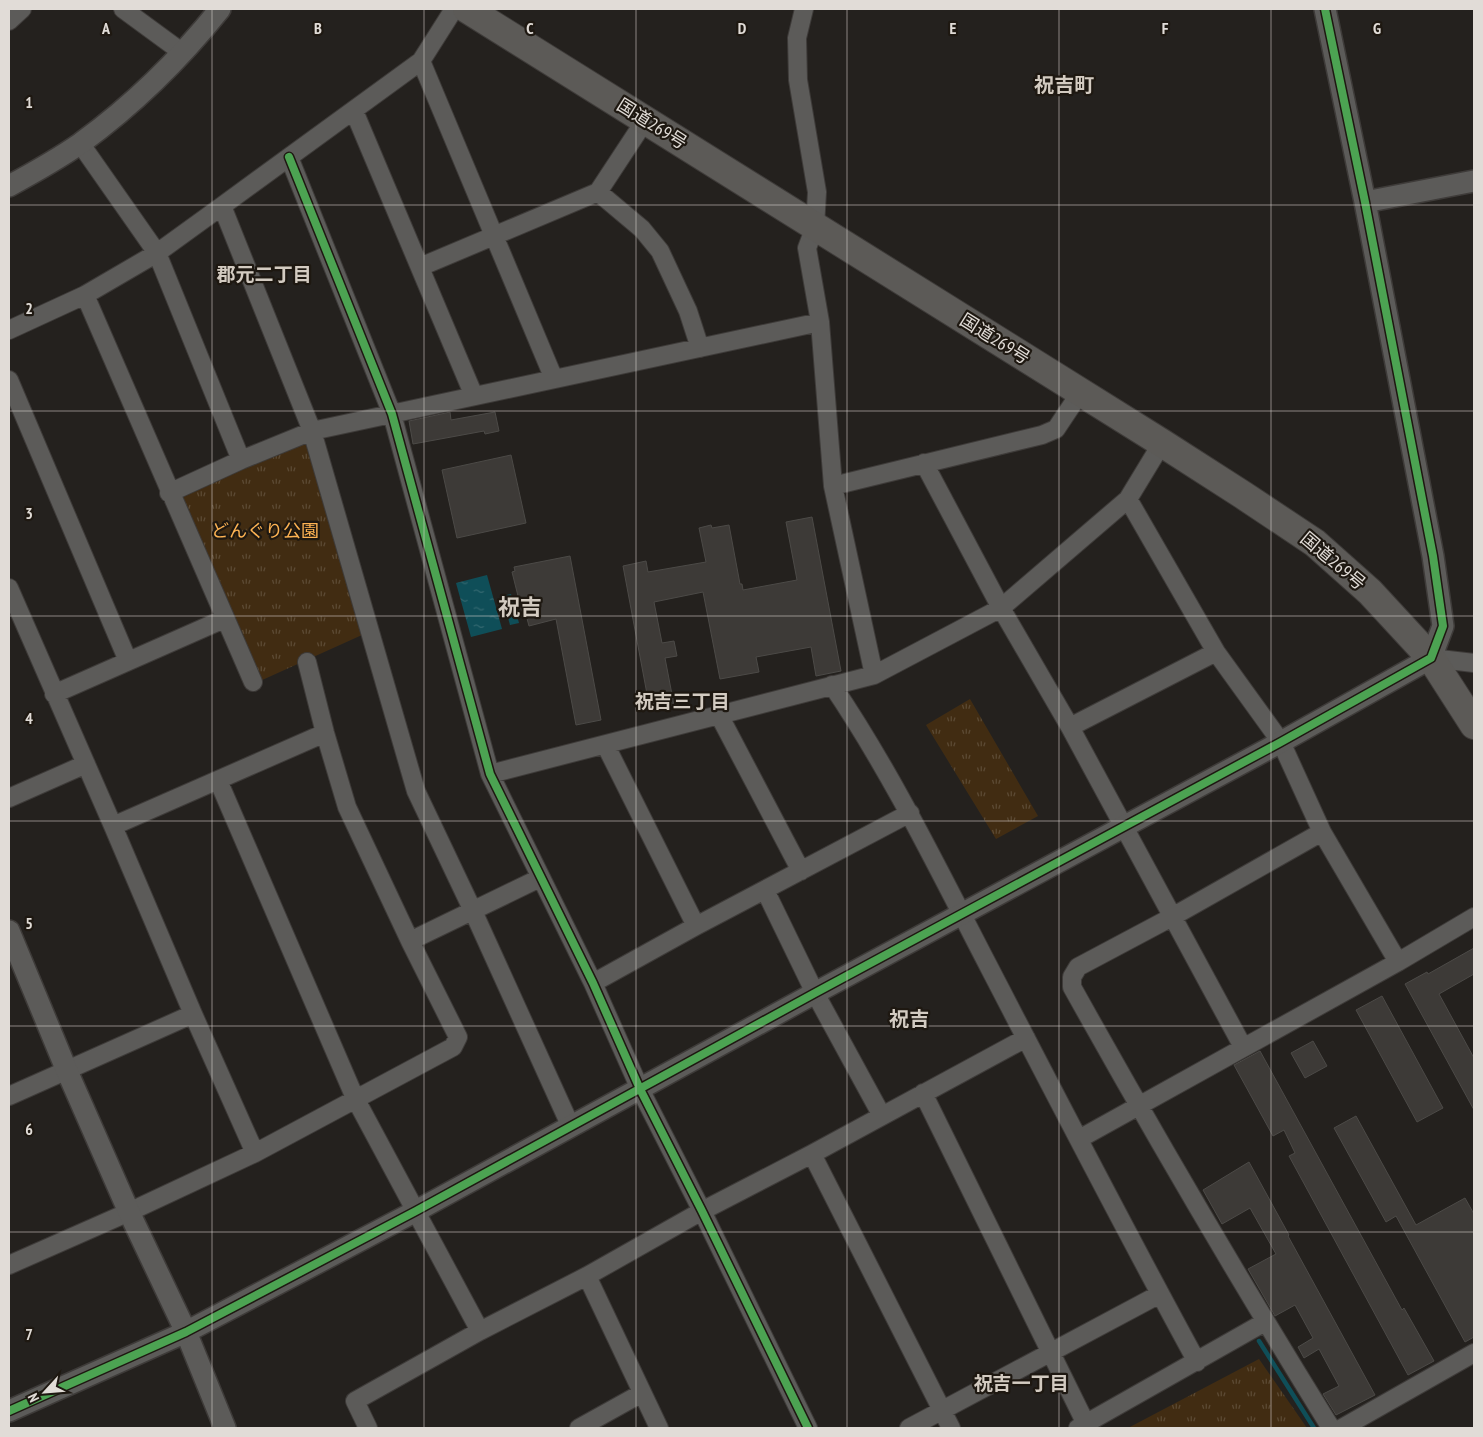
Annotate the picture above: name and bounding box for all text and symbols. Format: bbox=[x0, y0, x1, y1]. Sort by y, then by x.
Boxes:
text: A bbox=[101, 18, 111, 38]
text: B bbox=[314, 18, 322, 38]
text: C bbox=[526, 18, 534, 38]
text: D bbox=[738, 18, 747, 38]
text: E bbox=[950, 18, 957, 38]
text: F bbox=[1162, 18, 1169, 38]
text: G bbox=[1373, 18, 1381, 38]
district label: 祝吉町 bbox=[1034, 72, 1094, 98]
text: 1 bbox=[25, 92, 33, 112]
street label: 国道269号 bbox=[613, 93, 692, 154]
district label: 郡元二丁目 bbox=[216, 262, 312, 286]
text: 2 bbox=[25, 298, 33, 318]
street label: 国道269号 bbox=[956, 308, 1035, 369]
text: 3 bbox=[25, 503, 33, 523]
park label: どんぐり公園 bbox=[211, 519, 319, 542]
street label: 国道269号 bbox=[1296, 527, 1371, 595]
district label: 祝吉 bbox=[498, 593, 542, 621]
district label: 祝吉三丁目 bbox=[634, 689, 730, 713]
text: 4 bbox=[25, 708, 33, 728]
text: 5 bbox=[25, 913, 33, 933]
district label: 祝吉 bbox=[889, 1006, 929, 1032]
text: 6 bbox=[25, 1119, 33, 1139]
text: 7 bbox=[25, 1324, 33, 1344]
north arrow bbox=[20, 1367, 70, 1417]
district label: 祝吉一丁目 bbox=[973, 1371, 1069, 1395]
text: N bbox=[24, 1390, 43, 1405]

